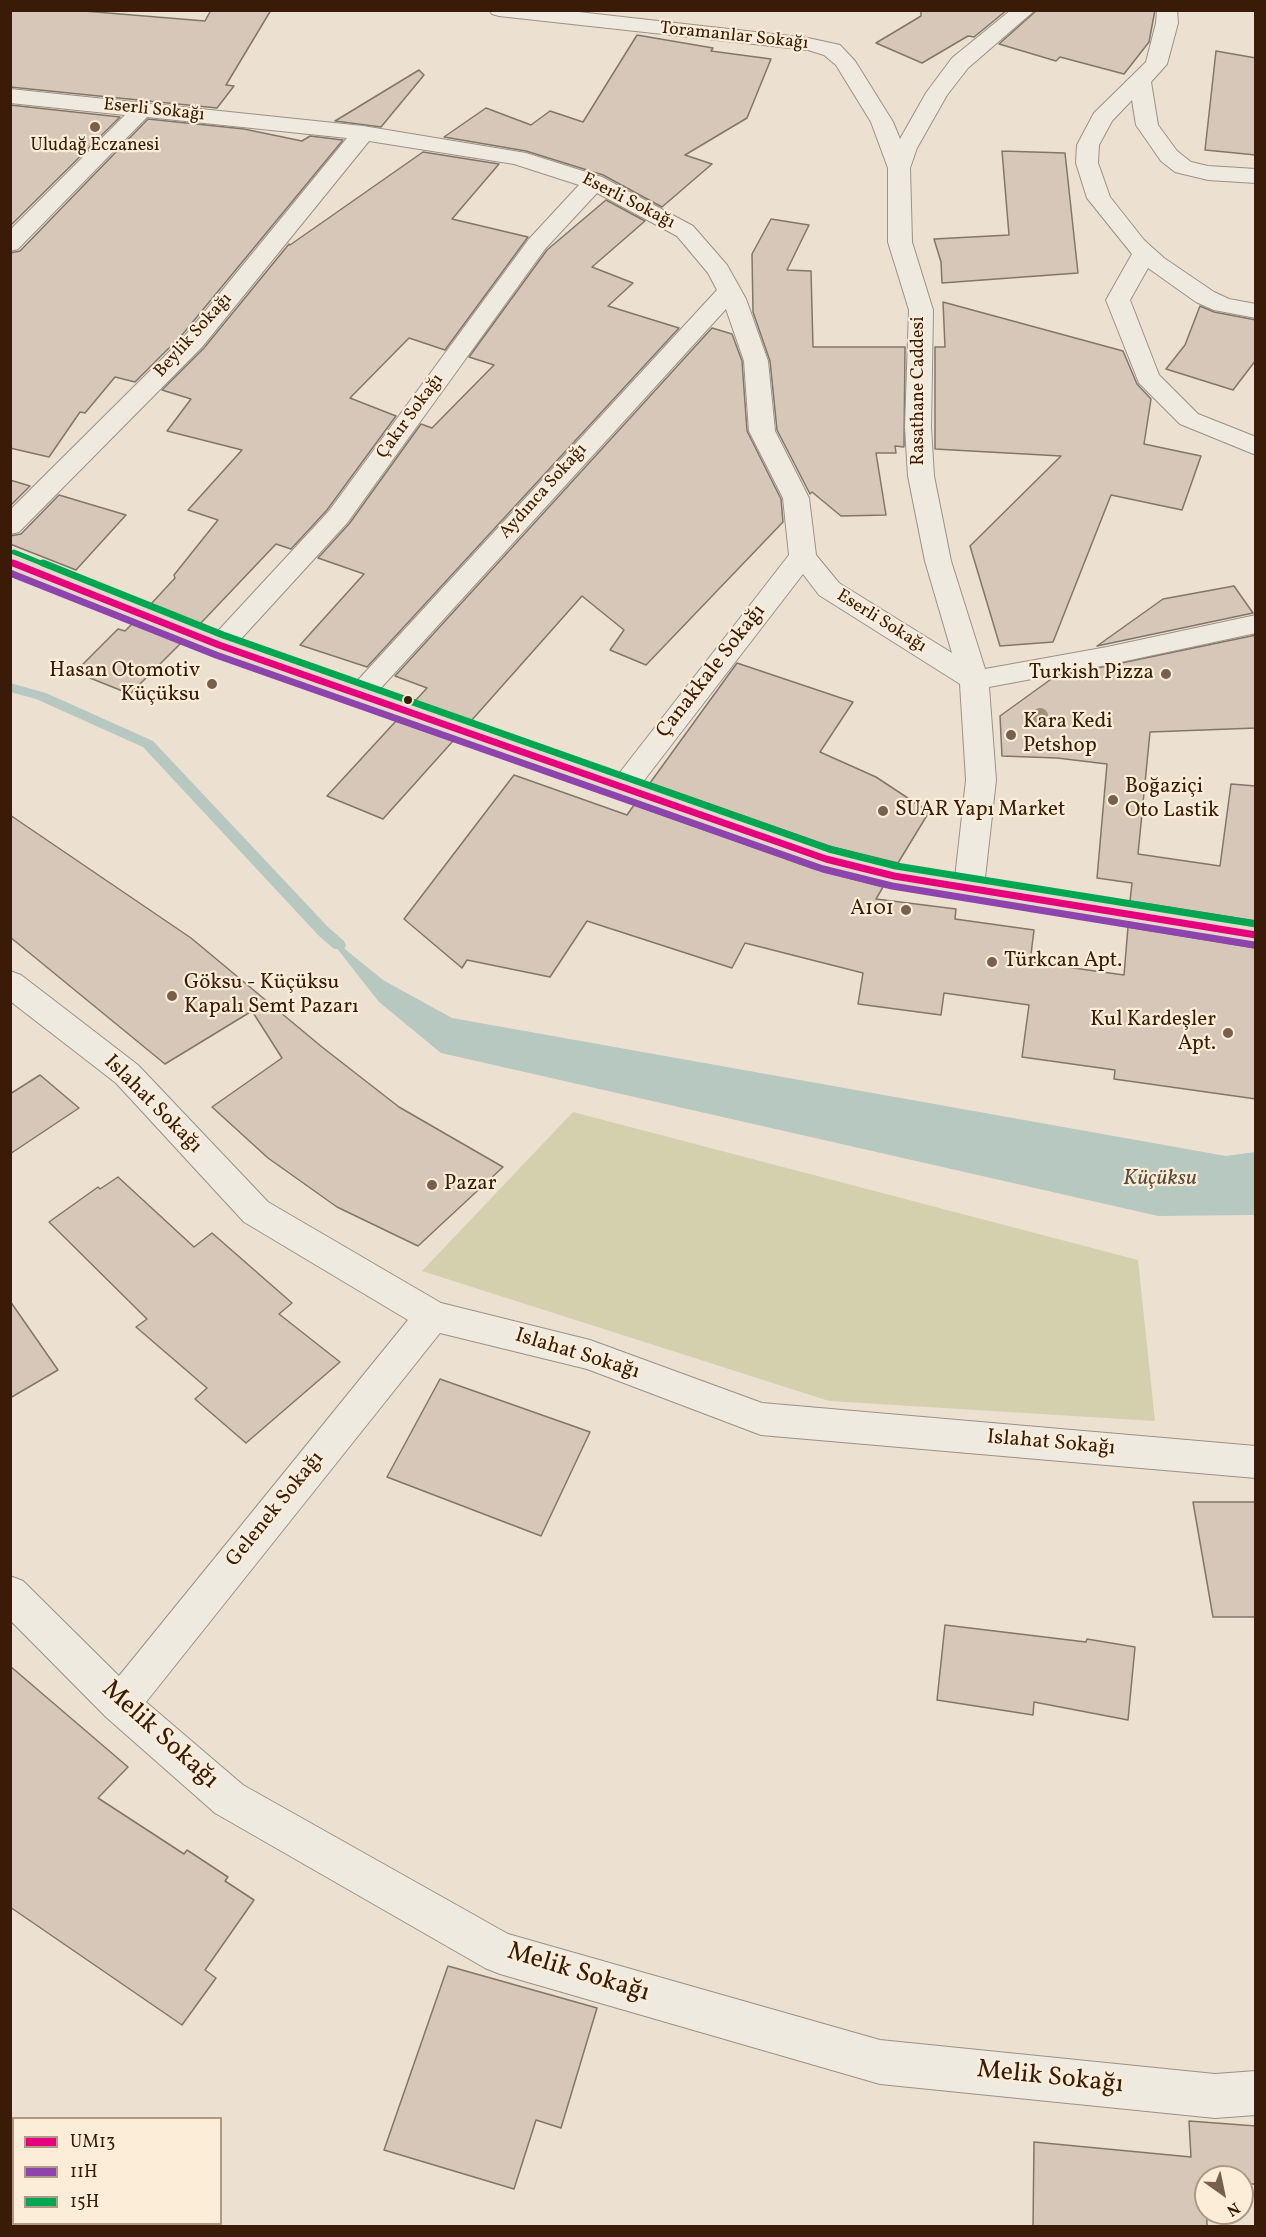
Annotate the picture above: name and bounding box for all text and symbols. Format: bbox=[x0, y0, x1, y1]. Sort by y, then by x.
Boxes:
street label: Toramanlar Sokağı bbox=[659, 18, 809, 56]
street label: Eserli Sokağı bbox=[102, 95, 206, 127]
marker: Uludağ Eczanesi bbox=[88, 120, 102, 134]
place label: Uludağ Eczanesi bbox=[31, 136, 159, 158]
street label: Eserli Sokağı bbox=[578, 169, 678, 235]
street label: Beylik Sokağı bbox=[150, 289, 238, 383]
street label: Rasathane Caddesi bbox=[909, 316, 931, 466]
street label: Çakır Sokağı bbox=[373, 370, 449, 464]
street label: Aydınca Sokağı bbox=[496, 440, 592, 544]
street label: Eserli Sokağı bbox=[832, 586, 930, 658]
street label: Çanakkale Sokağı bbox=[652, 600, 772, 744]
place label: Hasan Otomotiv Küçüksu bbox=[49, 659, 200, 709]
place label: Turkish Pizza bbox=[1029, 661, 1154, 687]
marker: Turkish Pizza bbox=[1159, 667, 1173, 681]
marker: Hasan Otomotiv Küçüksu bbox=[205, 677, 219, 691]
unlabelled marker bbox=[402, 694, 414, 706]
place label: Kara Kedi Petshop bbox=[1023, 710, 1113, 760]
marker: Kara Kedi Petshop bbox=[1004, 728, 1018, 742]
place label: Boğaziçi Oto Lastik bbox=[1125, 775, 1219, 825]
marker: Boğaziçi Oto Lastik bbox=[1106, 793, 1120, 807]
place label: SUAR Yapı Market bbox=[895, 798, 1065, 824]
marker: SUAR Yapı Market bbox=[876, 804, 890, 818]
place label: A101 bbox=[850, 897, 894, 923]
marker: A101 bbox=[899, 903, 913, 917]
place label: Türkcan Apt. bbox=[1004, 949, 1122, 975]
marker: Türkcan Apt. bbox=[985, 955, 999, 969]
place label: Göksu - Küçüksu Kapalı Semt Pazarı bbox=[184, 971, 358, 1021]
marker: Göksu - Küçüksu Kapalı Semt Pazarı bbox=[165, 989, 179, 1003]
place label: Kul Kardeşler Apt. bbox=[1090, 1008, 1216, 1058]
marker: Kul Kardeşler Apt. bbox=[1221, 1026, 1235, 1040]
street label: Islahat Sokağı bbox=[98, 1051, 206, 1159]
water label: Küçüksu bbox=[1123, 1167, 1197, 1193]
place label: Pazar bbox=[444, 1172, 496, 1198]
marker: Pazar bbox=[425, 1178, 439, 1192]
street label: Islahat Sokağı bbox=[512, 1324, 642, 1386]
street label: Islahat Sokağı bbox=[986, 1426, 1116, 1462]
street label: Gelenek Sokağı bbox=[222, 1447, 330, 1573]
street label: Melik Sokağı bbox=[94, 1675, 224, 1797]
street label: Melik Sokağı bbox=[503, 1938, 653, 2010]
street label: Melik Sokağı bbox=[975, 2056, 1125, 2102]
legend bbox=[12, 2117, 222, 2225]
text: UM13 bbox=[70, 2130, 115, 2155]
text: 11H bbox=[70, 2160, 98, 2185]
north arrow bbox=[1194, 2165, 1254, 2225]
text: 15H bbox=[70, 2190, 99, 2215]
text: N bbox=[1222, 2196, 1244, 2221]

